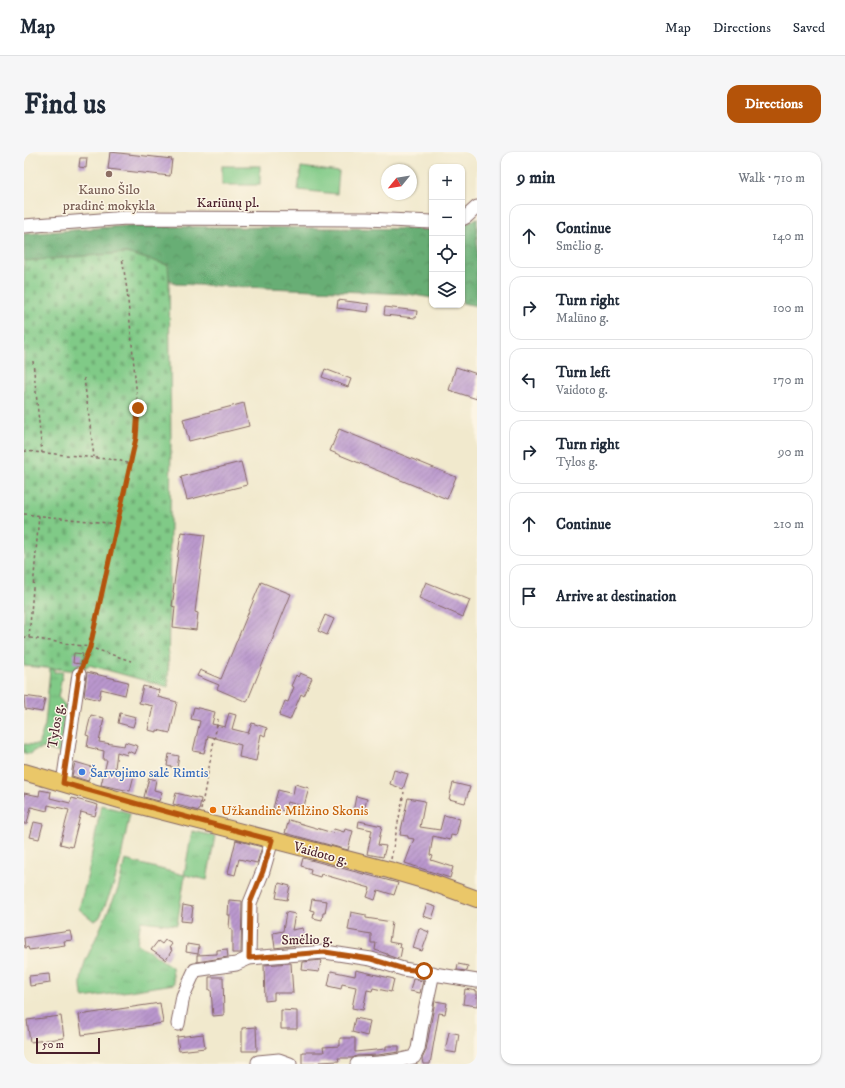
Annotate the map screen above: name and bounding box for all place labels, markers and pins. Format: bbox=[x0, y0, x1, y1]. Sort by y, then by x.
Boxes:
marker: Kauno Šilo pradinė mokykla bbox=[104, 169, 114, 179]
place label: Kauno Šilo pradinė mokykla bbox=[62, 181, 155, 215]
place label: Šarvojimo salė Rimtis bbox=[90, 764, 209, 782]
marker: Šarvojimo salė Rimtis bbox=[77, 767, 87, 777]
place label: Užkandinė Milžino Skonis bbox=[221, 802, 369, 820]
marker: Užkandinė Milžino Skonis bbox=[208, 805, 218, 815]

